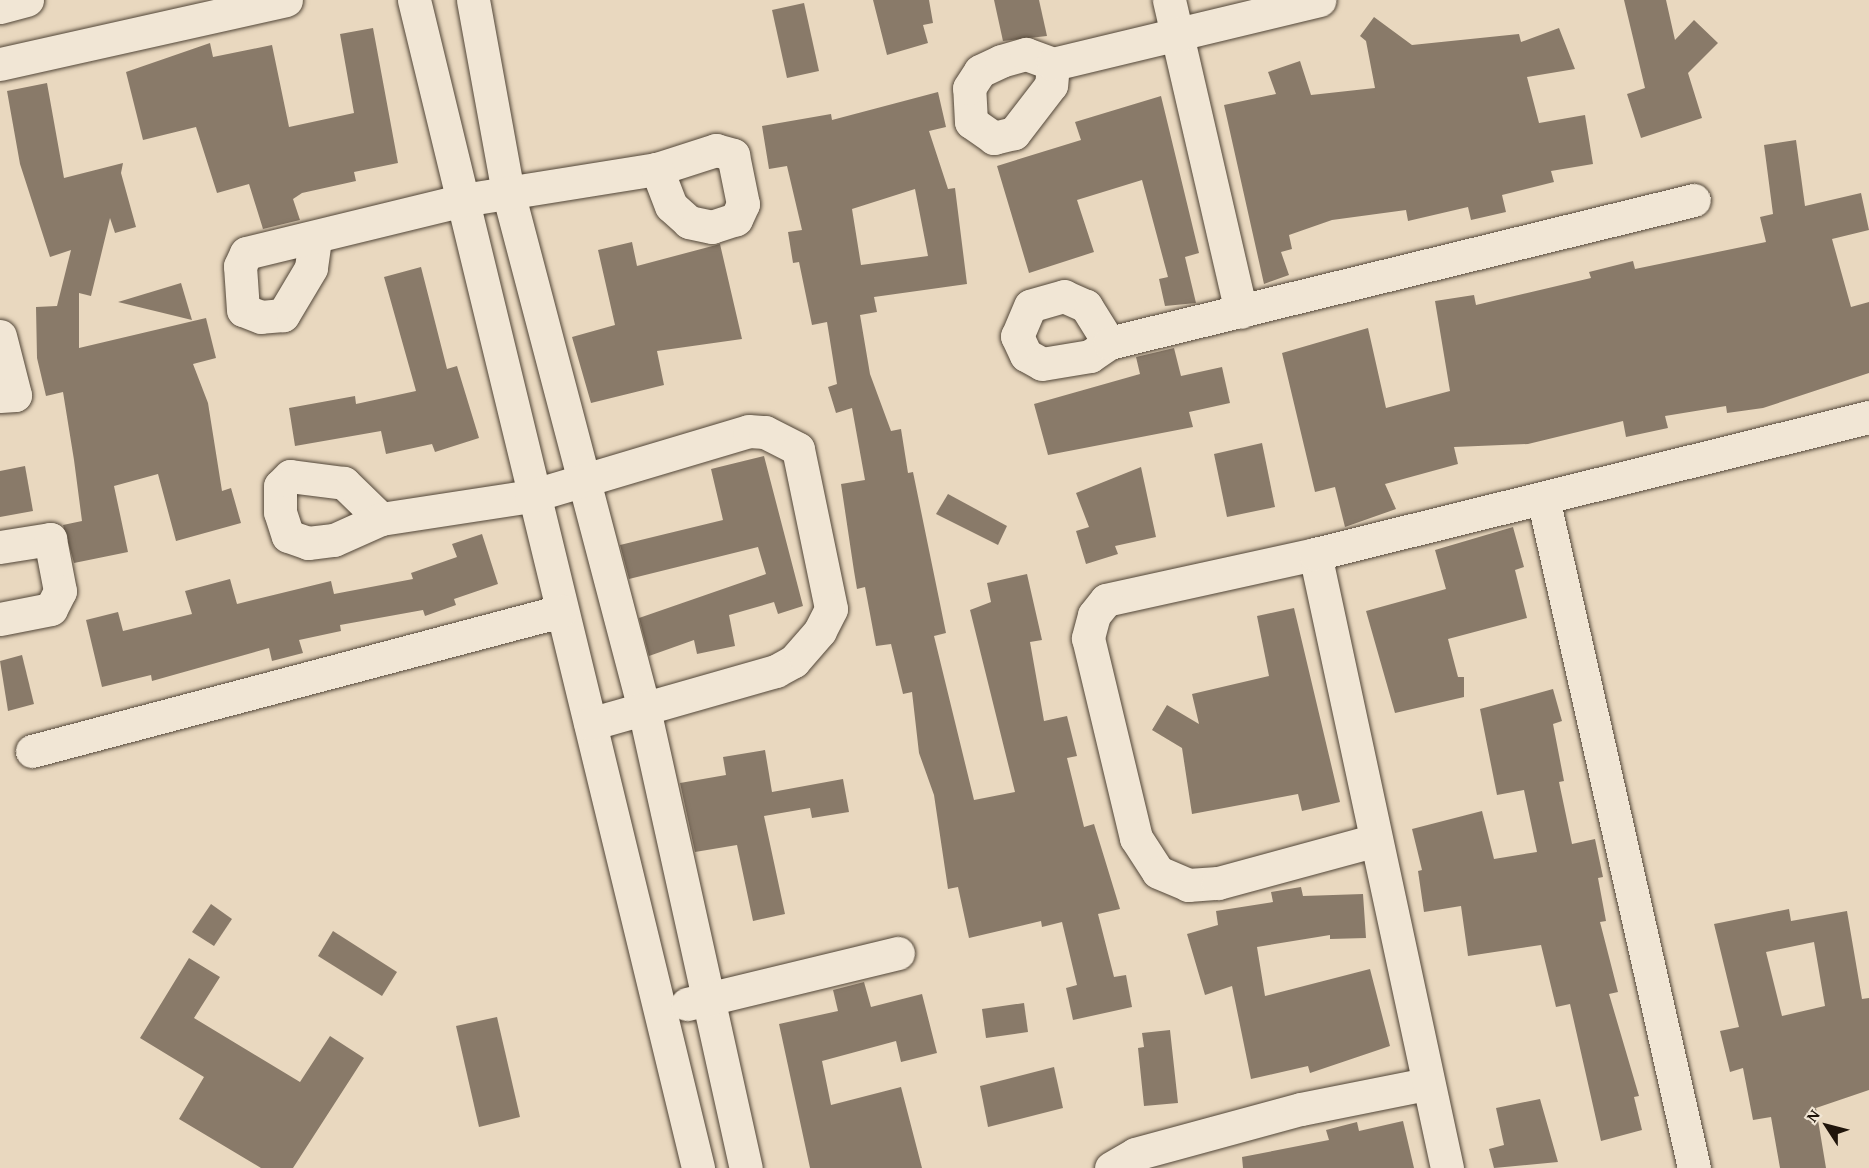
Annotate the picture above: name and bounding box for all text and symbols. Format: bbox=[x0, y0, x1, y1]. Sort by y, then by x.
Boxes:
north arrow bbox=[1797, 1096, 1857, 1156]
text: N bbox=[1800, 1104, 1825, 1127]

